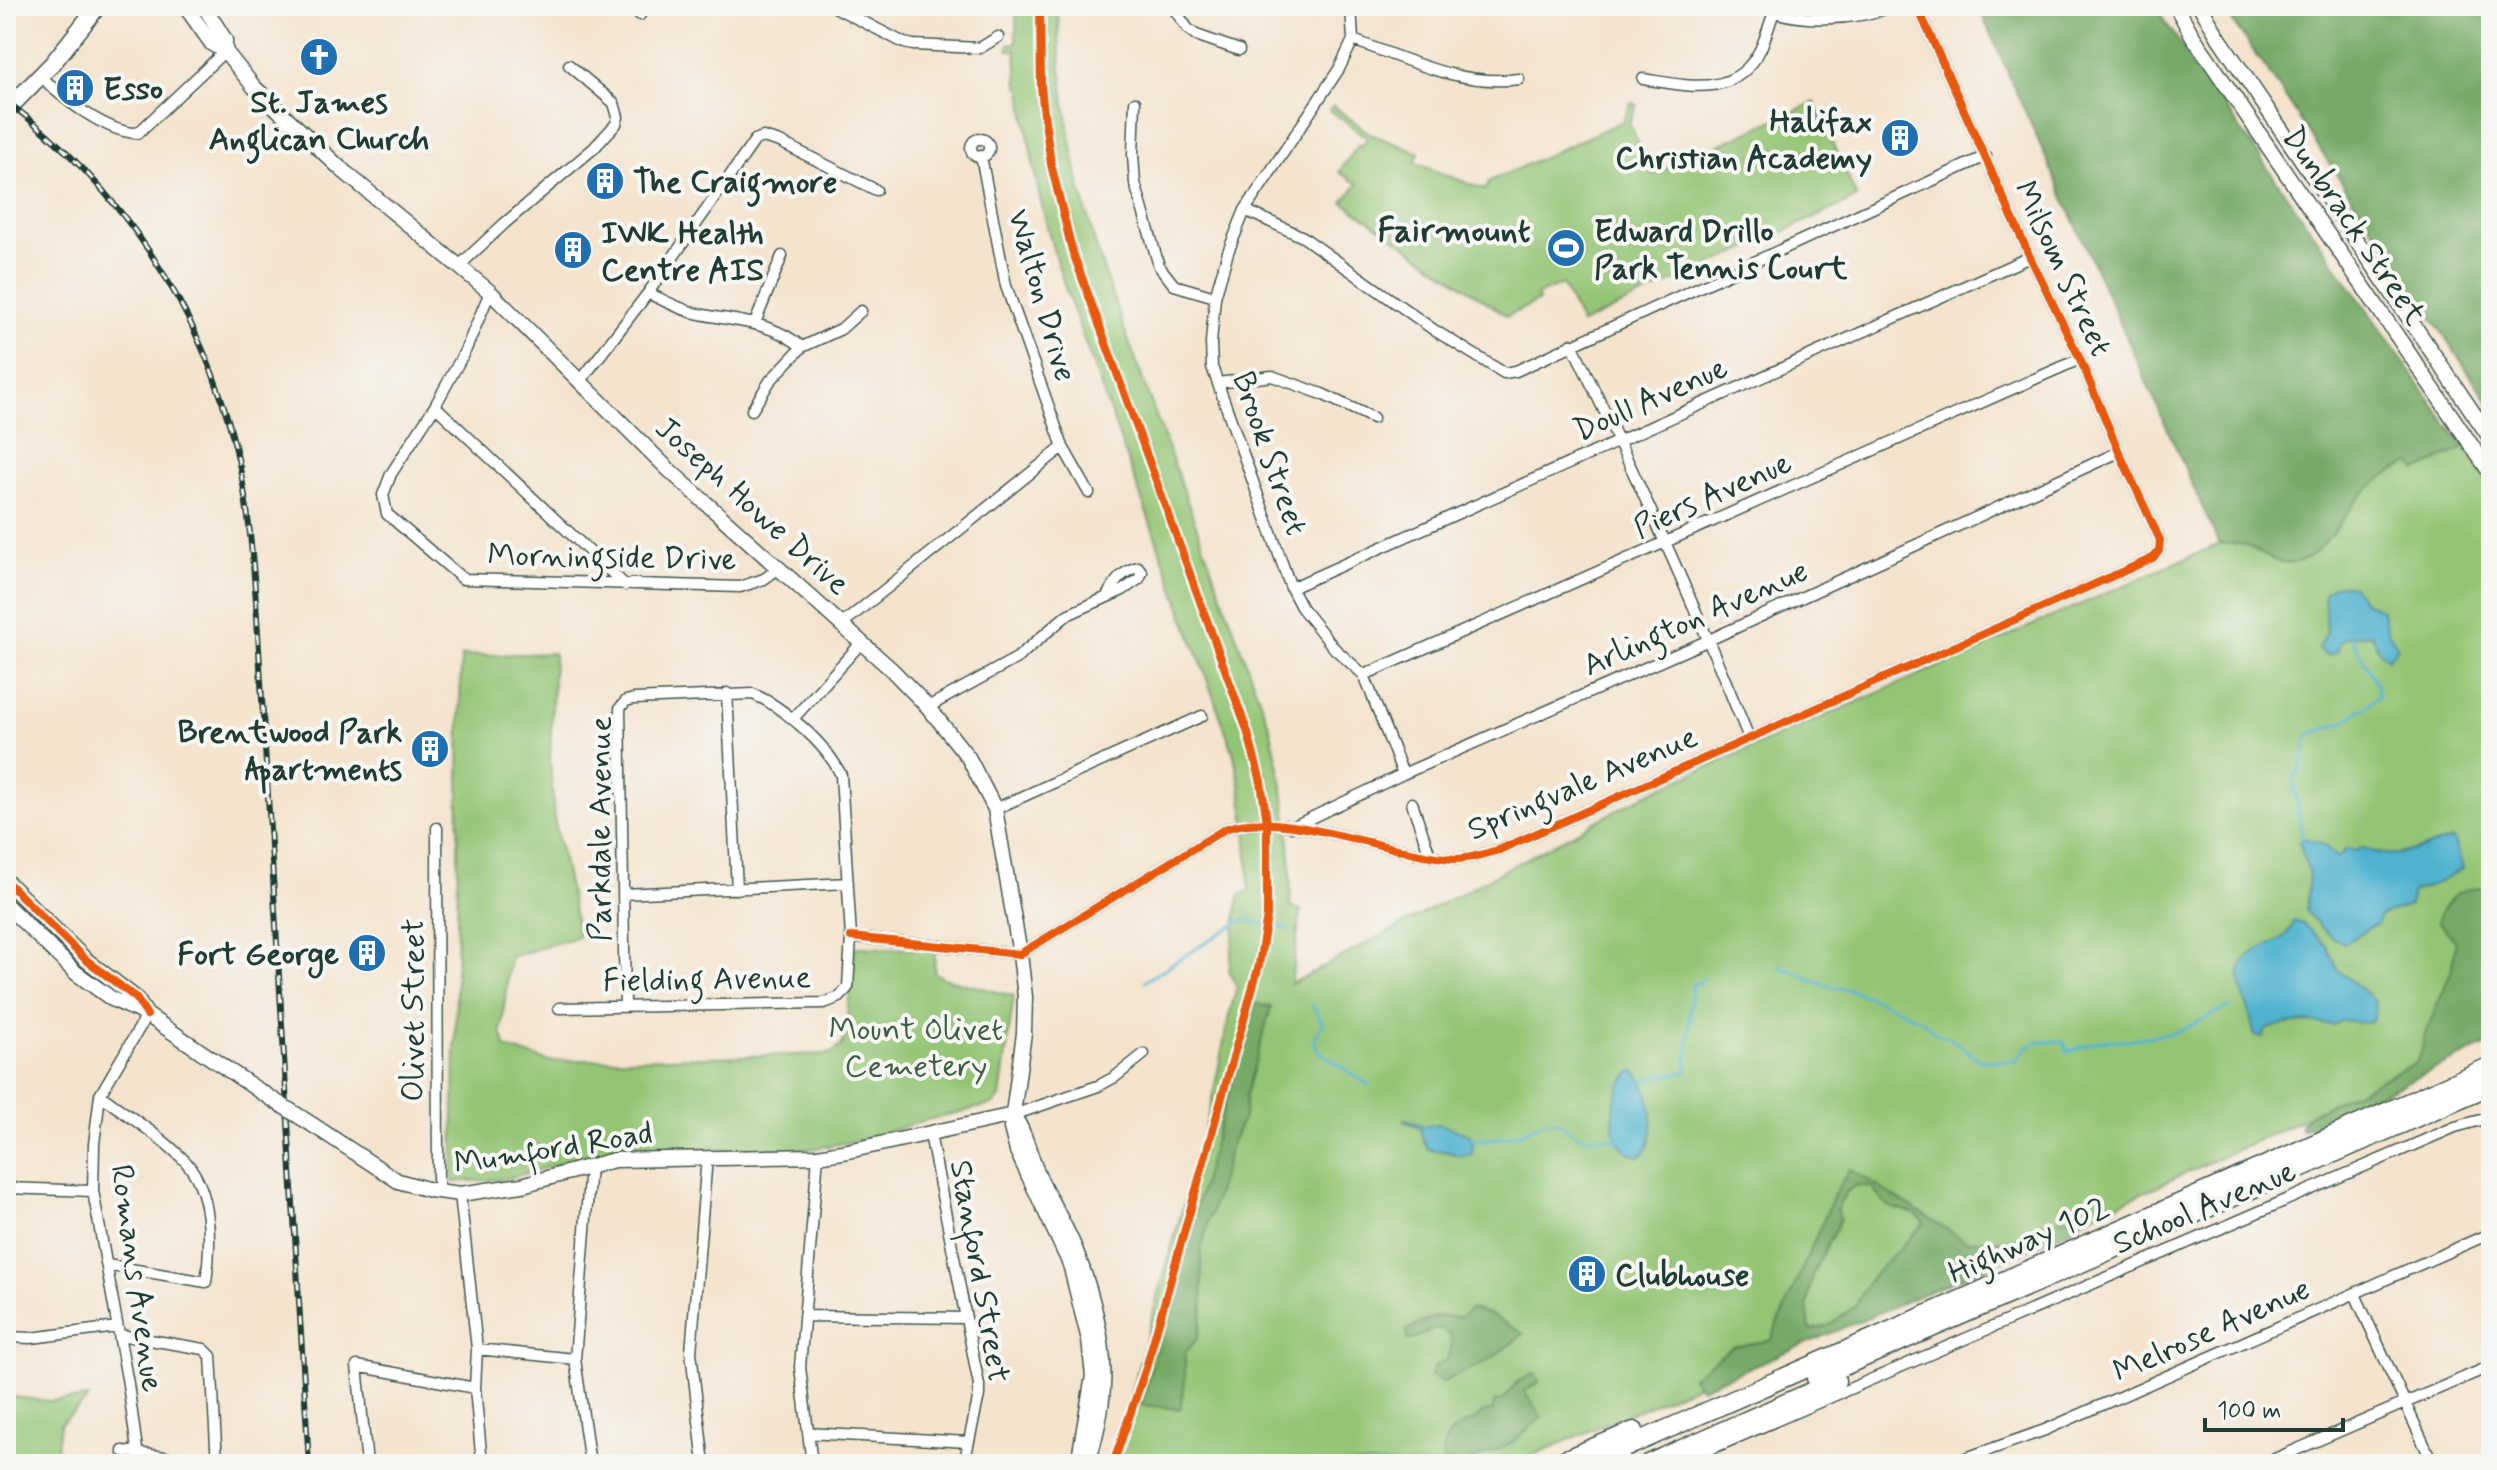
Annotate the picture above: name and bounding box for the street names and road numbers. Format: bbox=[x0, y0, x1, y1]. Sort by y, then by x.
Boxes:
street label: Dunbrack Street bbox=[2271, 118, 2436, 334]
street label: Milsom Street bbox=[2003, 174, 2121, 363]
street label: Walton Drive bbox=[996, 204, 1086, 387]
street label: Doull Avenue bbox=[1567, 347, 1735, 452]
street label: Brook Street bbox=[1222, 366, 1317, 541]
street label: Joseph Howe Drive bbox=[645, 408, 858, 605]
street label: Piers Avenue bbox=[1627, 442, 1799, 549]
street label: Morningside Drive bbox=[487, 535, 737, 584]
street label: Arlington Avenue bbox=[1577, 550, 1816, 690]
street label: Parkdale Avenue bbox=[580, 716, 622, 942]
street label: Springvale Avenue bbox=[1461, 716, 1705, 854]
street label: Olivet Street bbox=[393, 918, 435, 1102]
street label: Fielding Avenue bbox=[603, 957, 812, 1006]
street label: Mumford Road bbox=[451, 1113, 656, 1187]
street label: School Avenue bbox=[2107, 1150, 2303, 1265]
street label: Stanford Street bbox=[937, 1157, 1019, 1386]
street label: Romans Avenue bbox=[99, 1162, 173, 1395]
street label: Highway 102 bbox=[1942, 1187, 2117, 1298]
street label: Melrose Avenue bbox=[2106, 1269, 2317, 1393]

